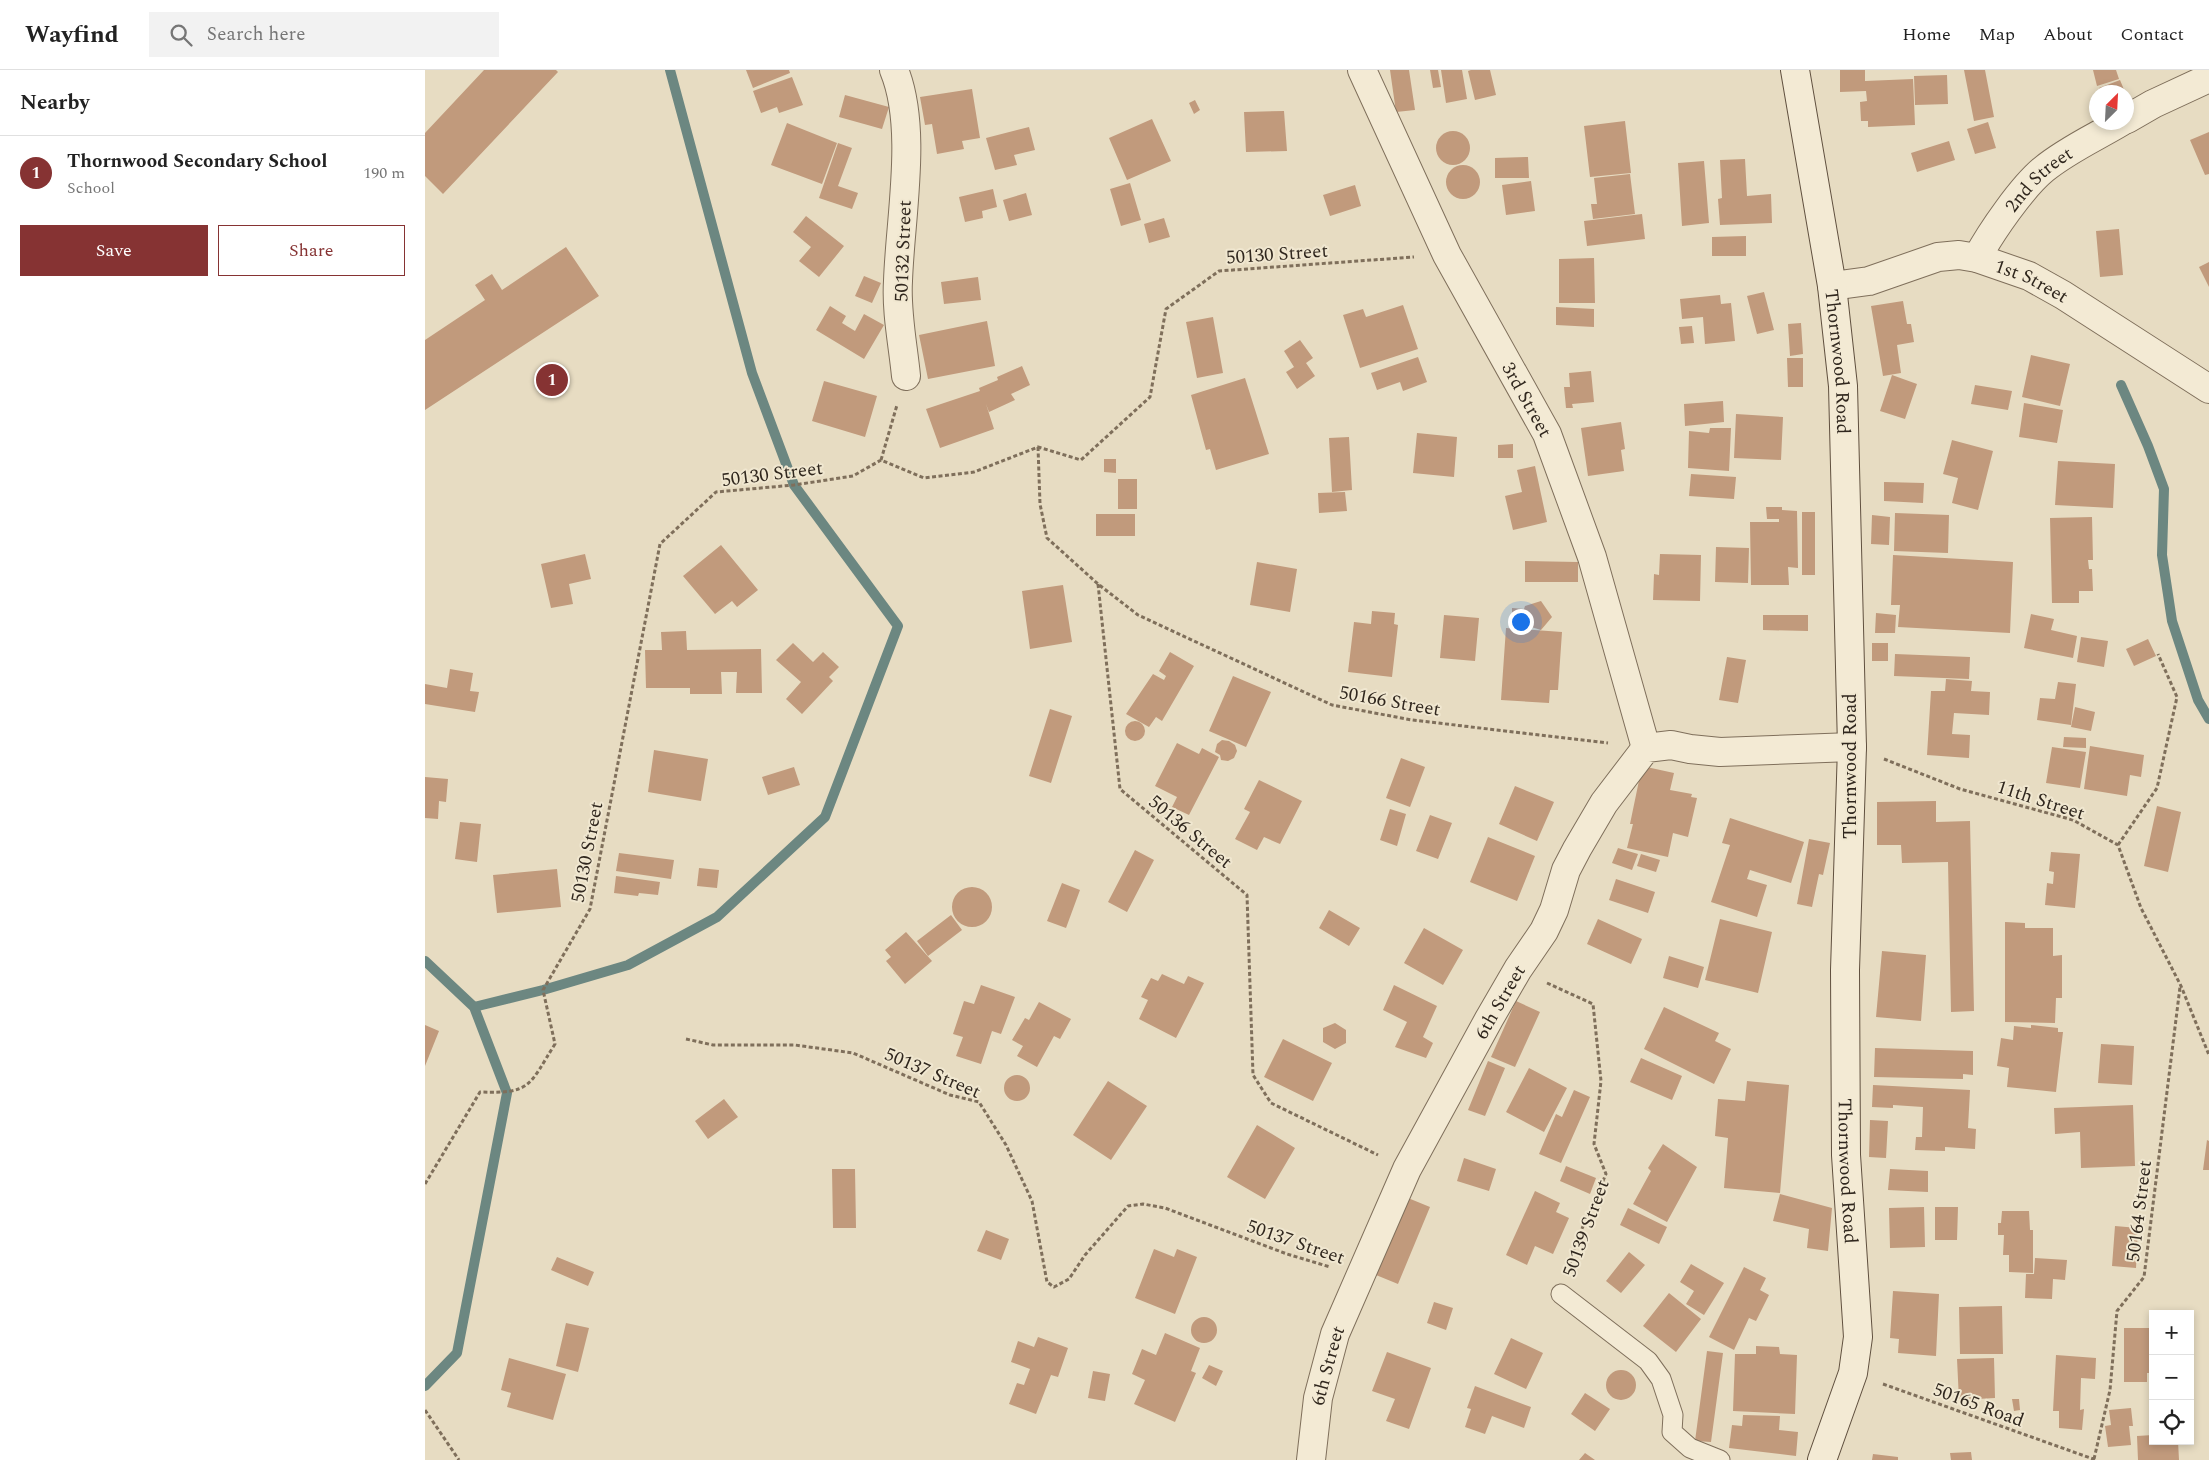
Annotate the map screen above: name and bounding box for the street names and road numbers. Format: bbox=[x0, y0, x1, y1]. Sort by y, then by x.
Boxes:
street label: 2nd Street bbox=[1998, 139, 2079, 219]
street label: 50132 Street bbox=[887, 199, 920, 303]
street label: 50130 Street bbox=[1225, 236, 1329, 273]
street label: 1st Street bbox=[1990, 252, 2074, 311]
street label: Thornwood Road bbox=[1816, 288, 1857, 435]
street label: 3rd Street bbox=[1494, 357, 1559, 443]
street label: 50130 Street bbox=[720, 454, 825, 495]
street label: 50166 Street bbox=[1337, 678, 1443, 725]
street label: Thornwood Road bbox=[1836, 693, 1865, 839]
street label: 11th Street bbox=[1993, 773, 2089, 828]
street label: 50136 Street bbox=[1142, 788, 1239, 876]
street label: 50130 Street bbox=[563, 799, 611, 905]
street label: 6th Street bbox=[1468, 958, 1533, 1045]
street label: 50137 Street bbox=[880, 1040, 985, 1107]
street label: Thornwood Road bbox=[1830, 1098, 1865, 1245]
street label: 50164 Street bbox=[2119, 1158, 2160, 1264]
street label: 50139 Street bbox=[1555, 1175, 1618, 1281]
street label: 50137 Street bbox=[1243, 1212, 1349, 1273]
street label: 6th Street bbox=[1304, 1321, 1353, 1407]
street label: 50165 Road bbox=[1929, 1376, 2028, 1435]

